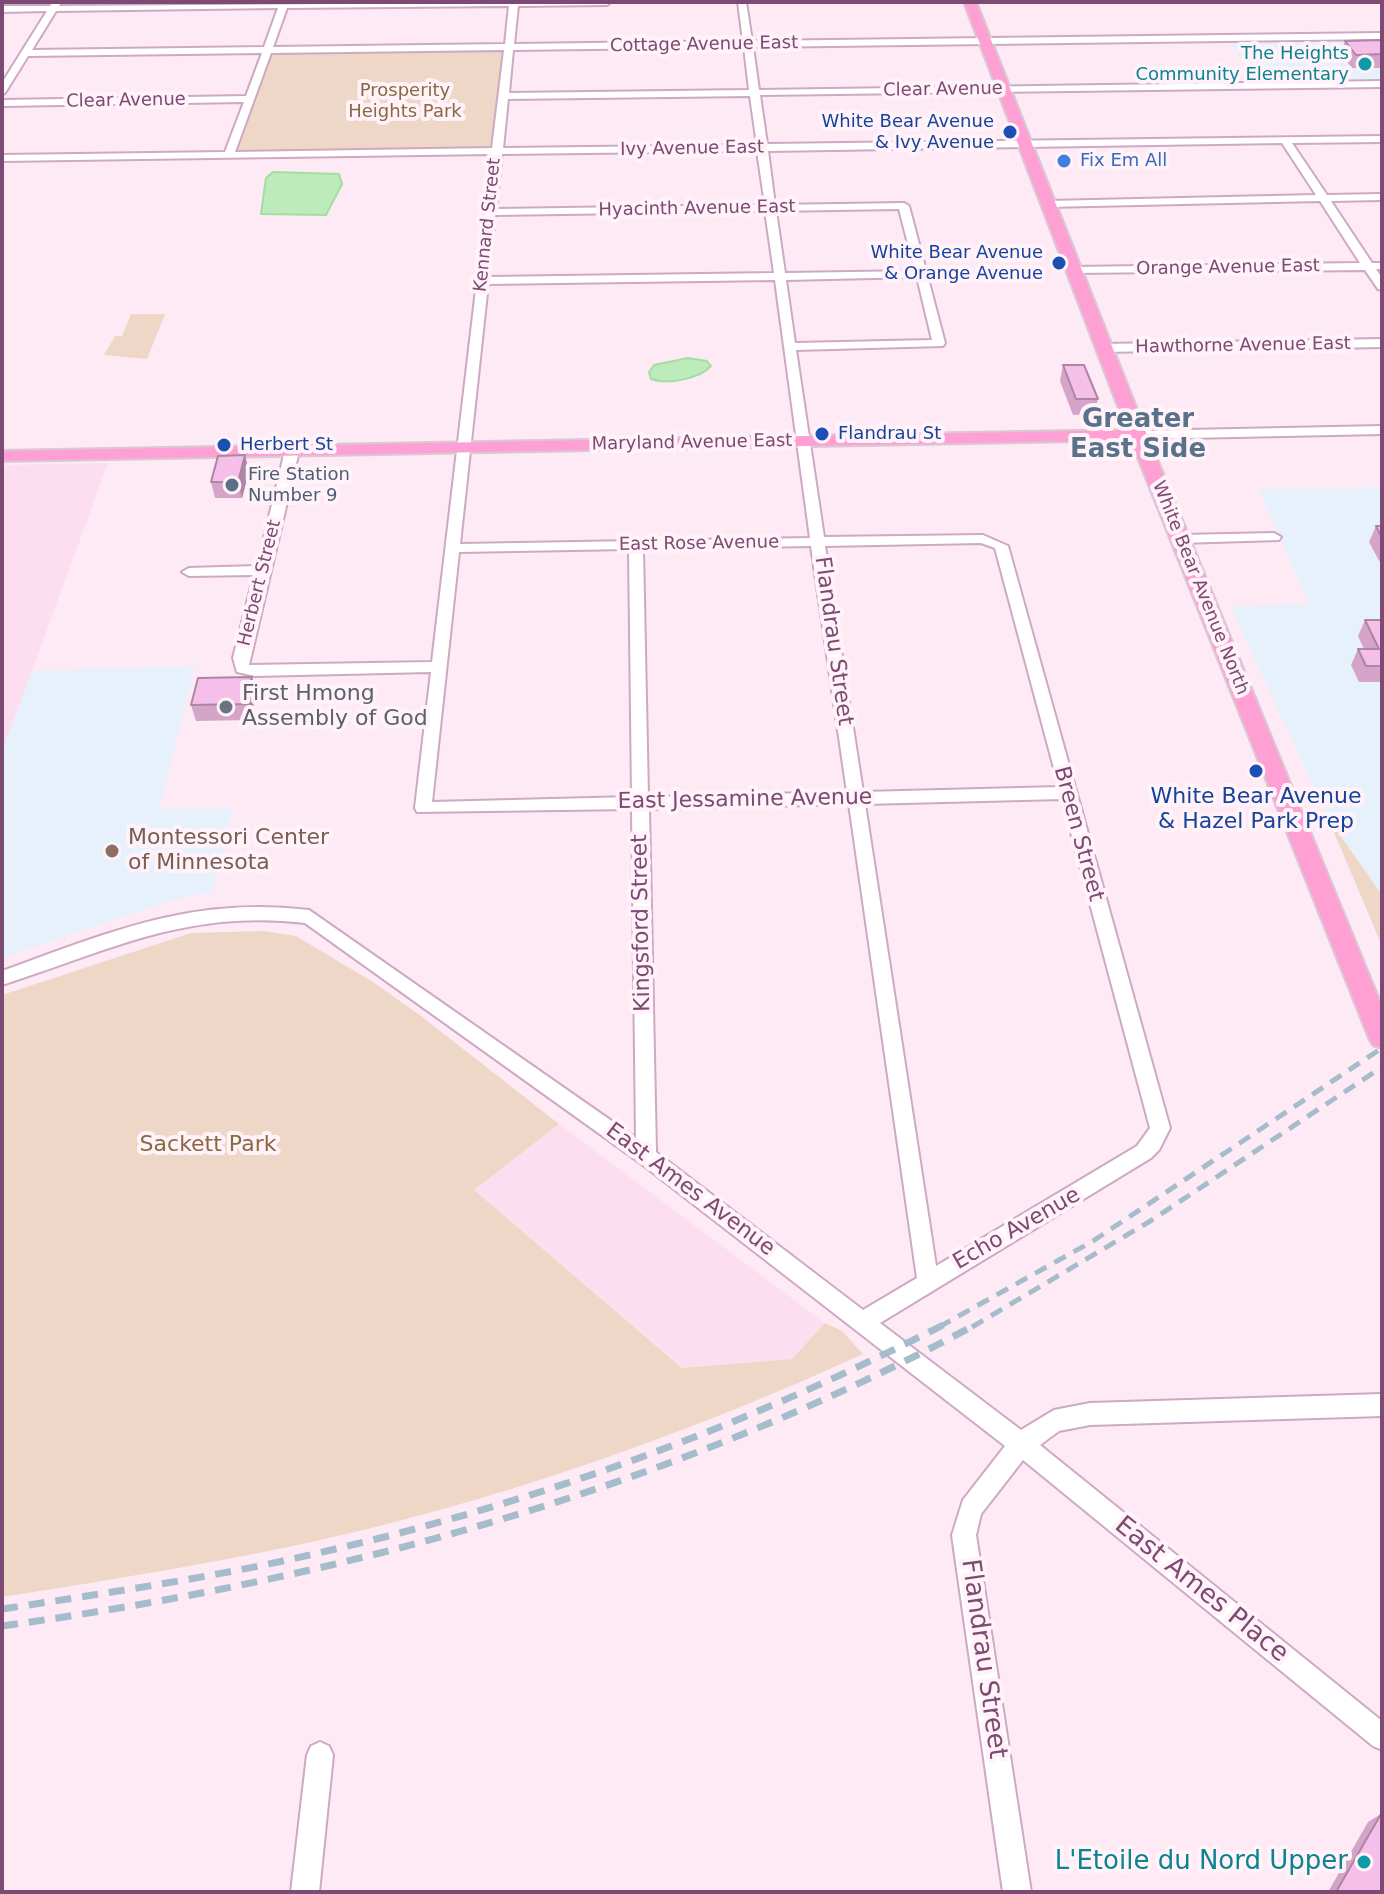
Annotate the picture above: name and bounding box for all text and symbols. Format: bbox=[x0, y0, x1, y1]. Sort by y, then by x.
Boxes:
street label: Cottage Avenue East bbox=[610, 33, 798, 57]
place label: The Heights Community Elementary bbox=[1135, 43, 1349, 86]
marker: The Heights Community Elementary bbox=[1356, 55, 1374, 73]
street label: Clear Avenue bbox=[883, 78, 1003, 102]
park label: Prosperity Heights Park bbox=[348, 80, 462, 122]
street label: Clear Avenue bbox=[66, 89, 186, 113]
place label: White Bear Avenue & Ivy Avenue bbox=[821, 111, 994, 154]
marker: White Bear Avenue & Ivy Avenue bbox=[1001, 123, 1019, 141]
street label: Ivy Avenue East bbox=[620, 137, 764, 161]
place label: Fix Em All bbox=[1080, 150, 1167, 172]
marker: Fix Em All bbox=[1055, 152, 1073, 170]
street label: Kennard Street bbox=[470, 157, 506, 293]
street label: Hyacinth Avenue East bbox=[598, 196, 796, 222]
place label: White Bear Avenue & Orange Avenue bbox=[870, 242, 1043, 284]
marker: White Bear Avenue & Orange Avenue bbox=[1050, 254, 1068, 272]
street label: Orange Avenue East bbox=[1136, 256, 1320, 280]
street label: Hawthorne Avenue East bbox=[1135, 333, 1351, 359]
district label: Greater East Side bbox=[1070, 404, 1206, 466]
place label: Flandrau St bbox=[838, 423, 941, 445]
marker: Flandrau St bbox=[813, 425, 831, 443]
street label: Maryland Avenue East bbox=[592, 430, 792, 456]
place label: Herbert St bbox=[240, 434, 333, 456]
marker: Herbert St bbox=[215, 436, 233, 454]
place label: Fire Station Number 9 bbox=[248, 464, 350, 506]
marker: Fire Station Number 9 bbox=[223, 476, 241, 494]
street label: White Bear Avenue North bbox=[1147, 478, 1253, 698]
street label: Herbert Street bbox=[234, 518, 286, 648]
street label: East Rose Avenue bbox=[619, 532, 779, 556]
street label: Flandrau Street bbox=[808, 555, 858, 727]
place label: First Hmong Assembly of God bbox=[242, 681, 428, 732]
marker: First Hmong Assembly of God bbox=[217, 698, 235, 716]
marker: White Bear Avenue & Hazel Park Prep bbox=[1247, 762, 1265, 780]
street label: Breen Street bbox=[1047, 764, 1109, 904]
place label: White Bear Avenue & Hazel Park Prep bbox=[1151, 784, 1361, 836]
street label: East Jessamine Avenue bbox=[617, 785, 873, 815]
place label: Montessori Center of Minnesota bbox=[128, 825, 329, 876]
street label: Kingsford Street bbox=[627, 834, 657, 1012]
marker: Montessori Center of Minnesota bbox=[103, 842, 121, 860]
street label: East Ames Avenue bbox=[600, 1118, 780, 1262]
park label: Sackett Park bbox=[140, 1132, 276, 1158]
street label: Echo Avenue bbox=[949, 1182, 1085, 1276]
street label: East Ames Place bbox=[1108, 1510, 1294, 1670]
street label: Flandrau Street bbox=[954, 1557, 1012, 1761]
place label: L'Etoile du Nord Upper bbox=[1055, 1846, 1348, 1878]
marker: L'Etoile du Nord Upper bbox=[1355, 1853, 1373, 1871]

